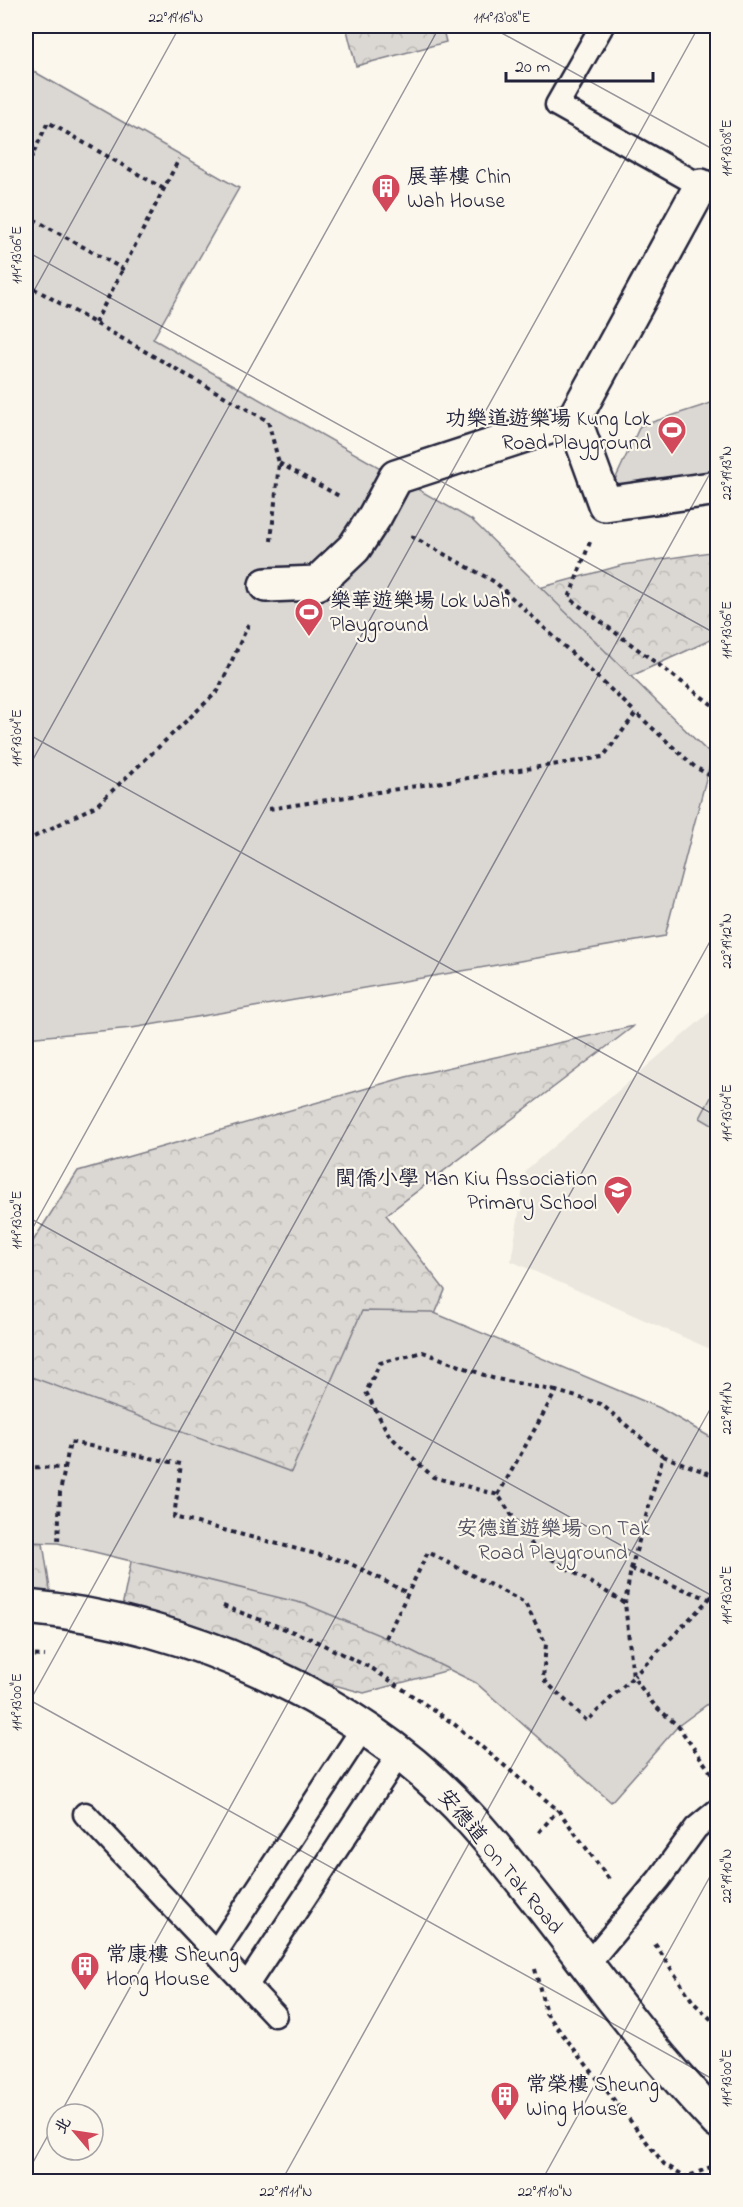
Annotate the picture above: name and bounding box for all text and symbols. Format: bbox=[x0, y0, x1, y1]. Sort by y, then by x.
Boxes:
text: 22°19'16"N bbox=[149, 7, 203, 29]
text: 114°13'08"E bbox=[474, 7, 531, 29]
scale bar bbox=[506, 45, 653, 83]
text: 20 m bbox=[515, 55, 550, 81]
text: 114°13'08"E bbox=[716, 120, 738, 177]
place label: 展華樓 Chin Wah House bbox=[407, 163, 511, 217]
building icon: 展華樓 Chin Wah House bbox=[370, 172, 402, 214]
text: 114°13'06"E bbox=[6, 226, 28, 284]
place label: 功樂道遊樂場 Kung Lok Road Playground bbox=[445, 405, 652, 461]
sports icon: 功樂道遊樂場 Kung Lok Road Playground bbox=[656, 414, 688, 456]
text: 22°19'13"N bbox=[716, 446, 738, 500]
place label: 樂華遊樂場 Lok Wah Playground bbox=[330, 587, 510, 643]
sports icon: 樂華遊樂場 Lok Wah Playground bbox=[293, 596, 325, 638]
text: 114°13'06"E bbox=[716, 601, 738, 659]
text: 114°13'04"E bbox=[6, 709, 28, 767]
text: 22°19'12"N bbox=[716, 913, 738, 969]
text: 114°13'04"E bbox=[716, 1084, 738, 1142]
place label: 閩僑小學 Man Kiu Association Primary School bbox=[335, 1165, 597, 1221]
school or university icon: 閩僑小學 Man Kiu Association Primary School bbox=[602, 1174, 634, 1216]
text: 114°13'02"E bbox=[6, 1191, 28, 1249]
text: 22°19'11"N bbox=[716, 1382, 738, 1434]
park label: 安德道遊樂場 On Tak Road Playground bbox=[456, 1515, 650, 1571]
text: 114°13'02"E bbox=[716, 1566, 738, 1624]
text: 114°13'00"E bbox=[6, 1673, 28, 1731]
street label: 安德道 On Tak Road bbox=[430, 1783, 569, 1941]
text: 22°19'10"N bbox=[716, 1849, 738, 1903]
place label: 常康樓 Sheung Hong House bbox=[106, 1941, 239, 1997]
building icon: 常康樓 Sheung Hong House bbox=[69, 1950, 101, 1992]
text: 114°13'00"E bbox=[716, 2049, 738, 2107]
place label: 常榮樓 Sheung Wing House bbox=[526, 2071, 659, 2127]
building icon: 常榮樓 Sheung Wing House bbox=[489, 2080, 521, 2122]
north arrow bbox=[45, 2102, 105, 2162]
text: 北 bbox=[49, 2113, 78, 2139]
text: 22°19'11"N bbox=[260, 2181, 312, 2203]
text: 22°19'10"N bbox=[518, 2181, 572, 2203]

